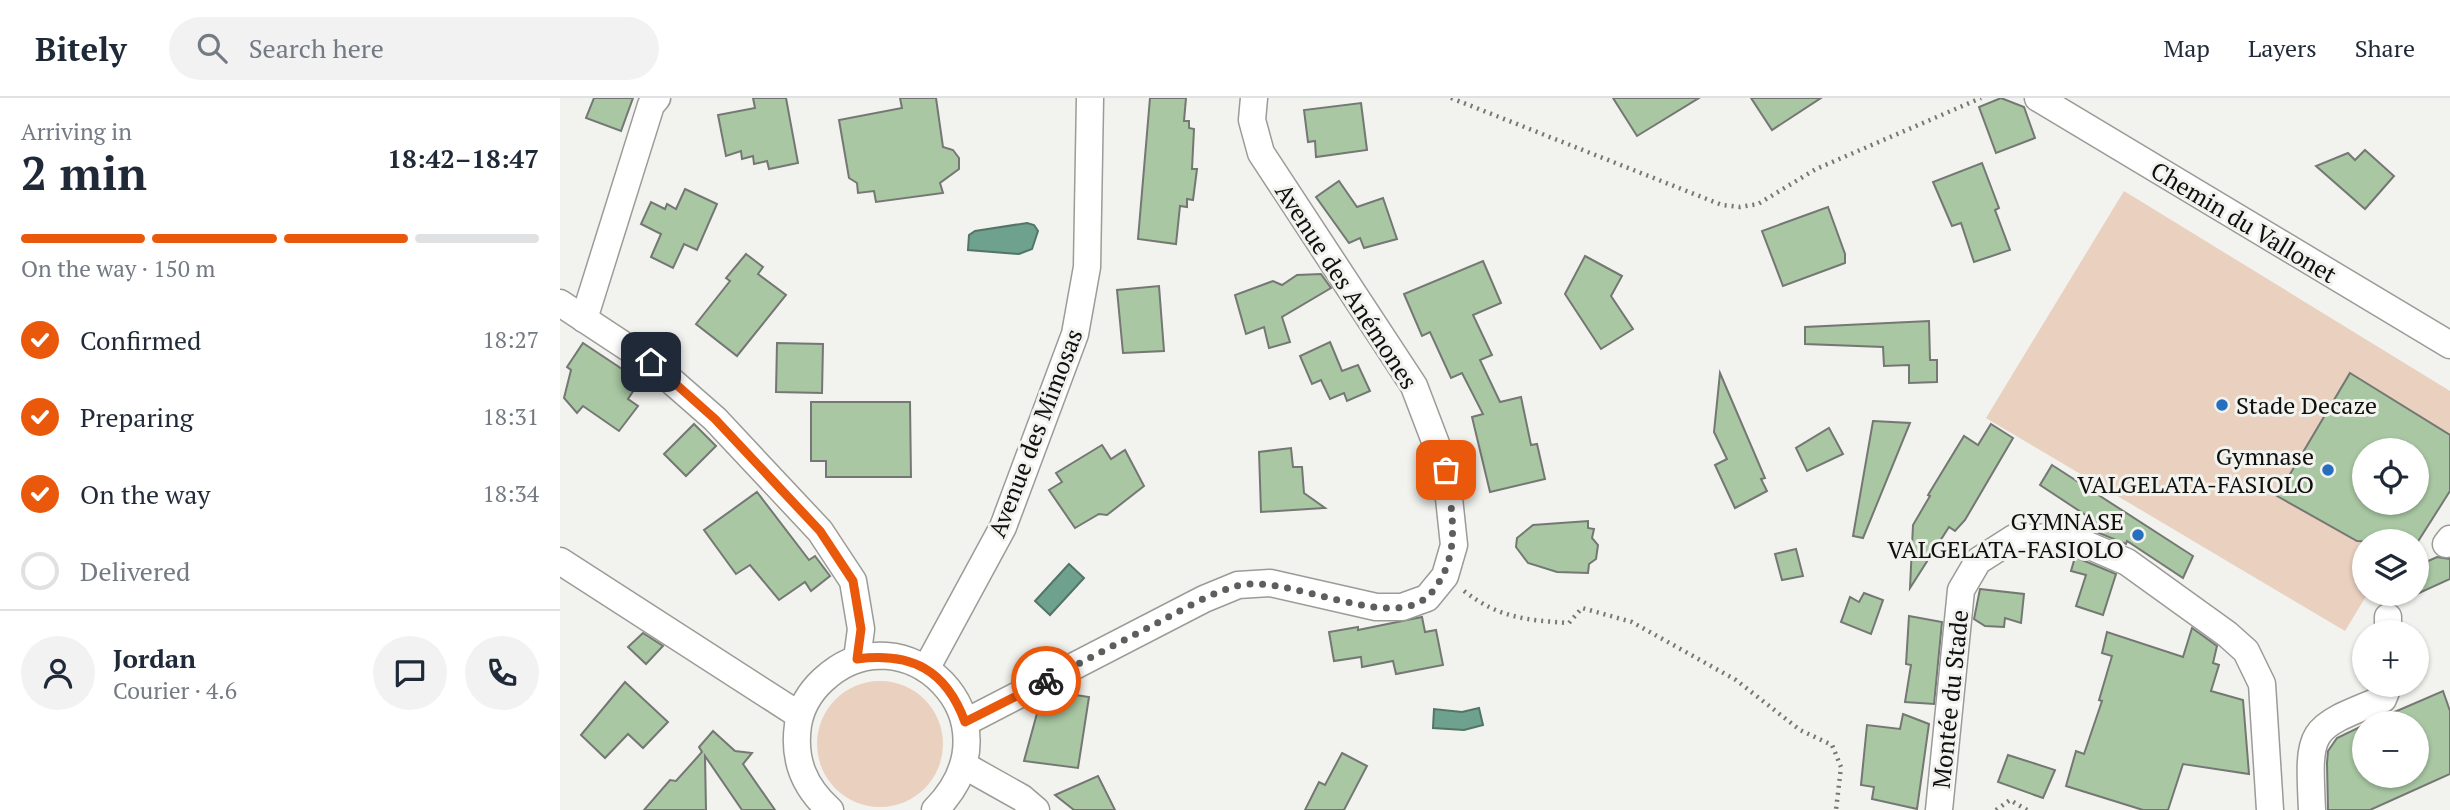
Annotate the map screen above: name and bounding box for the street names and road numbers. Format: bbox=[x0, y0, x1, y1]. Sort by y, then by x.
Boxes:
street label: Chemin du Vallonet bbox=[2145, 154, 2343, 290]
street label: Avenue des Anémones bbox=[1268, 177, 1426, 395]
street label: Avenue des Mimosas bbox=[980, 324, 1090, 542]
street label: Montée du Stade bbox=[1925, 608, 1975, 790]

